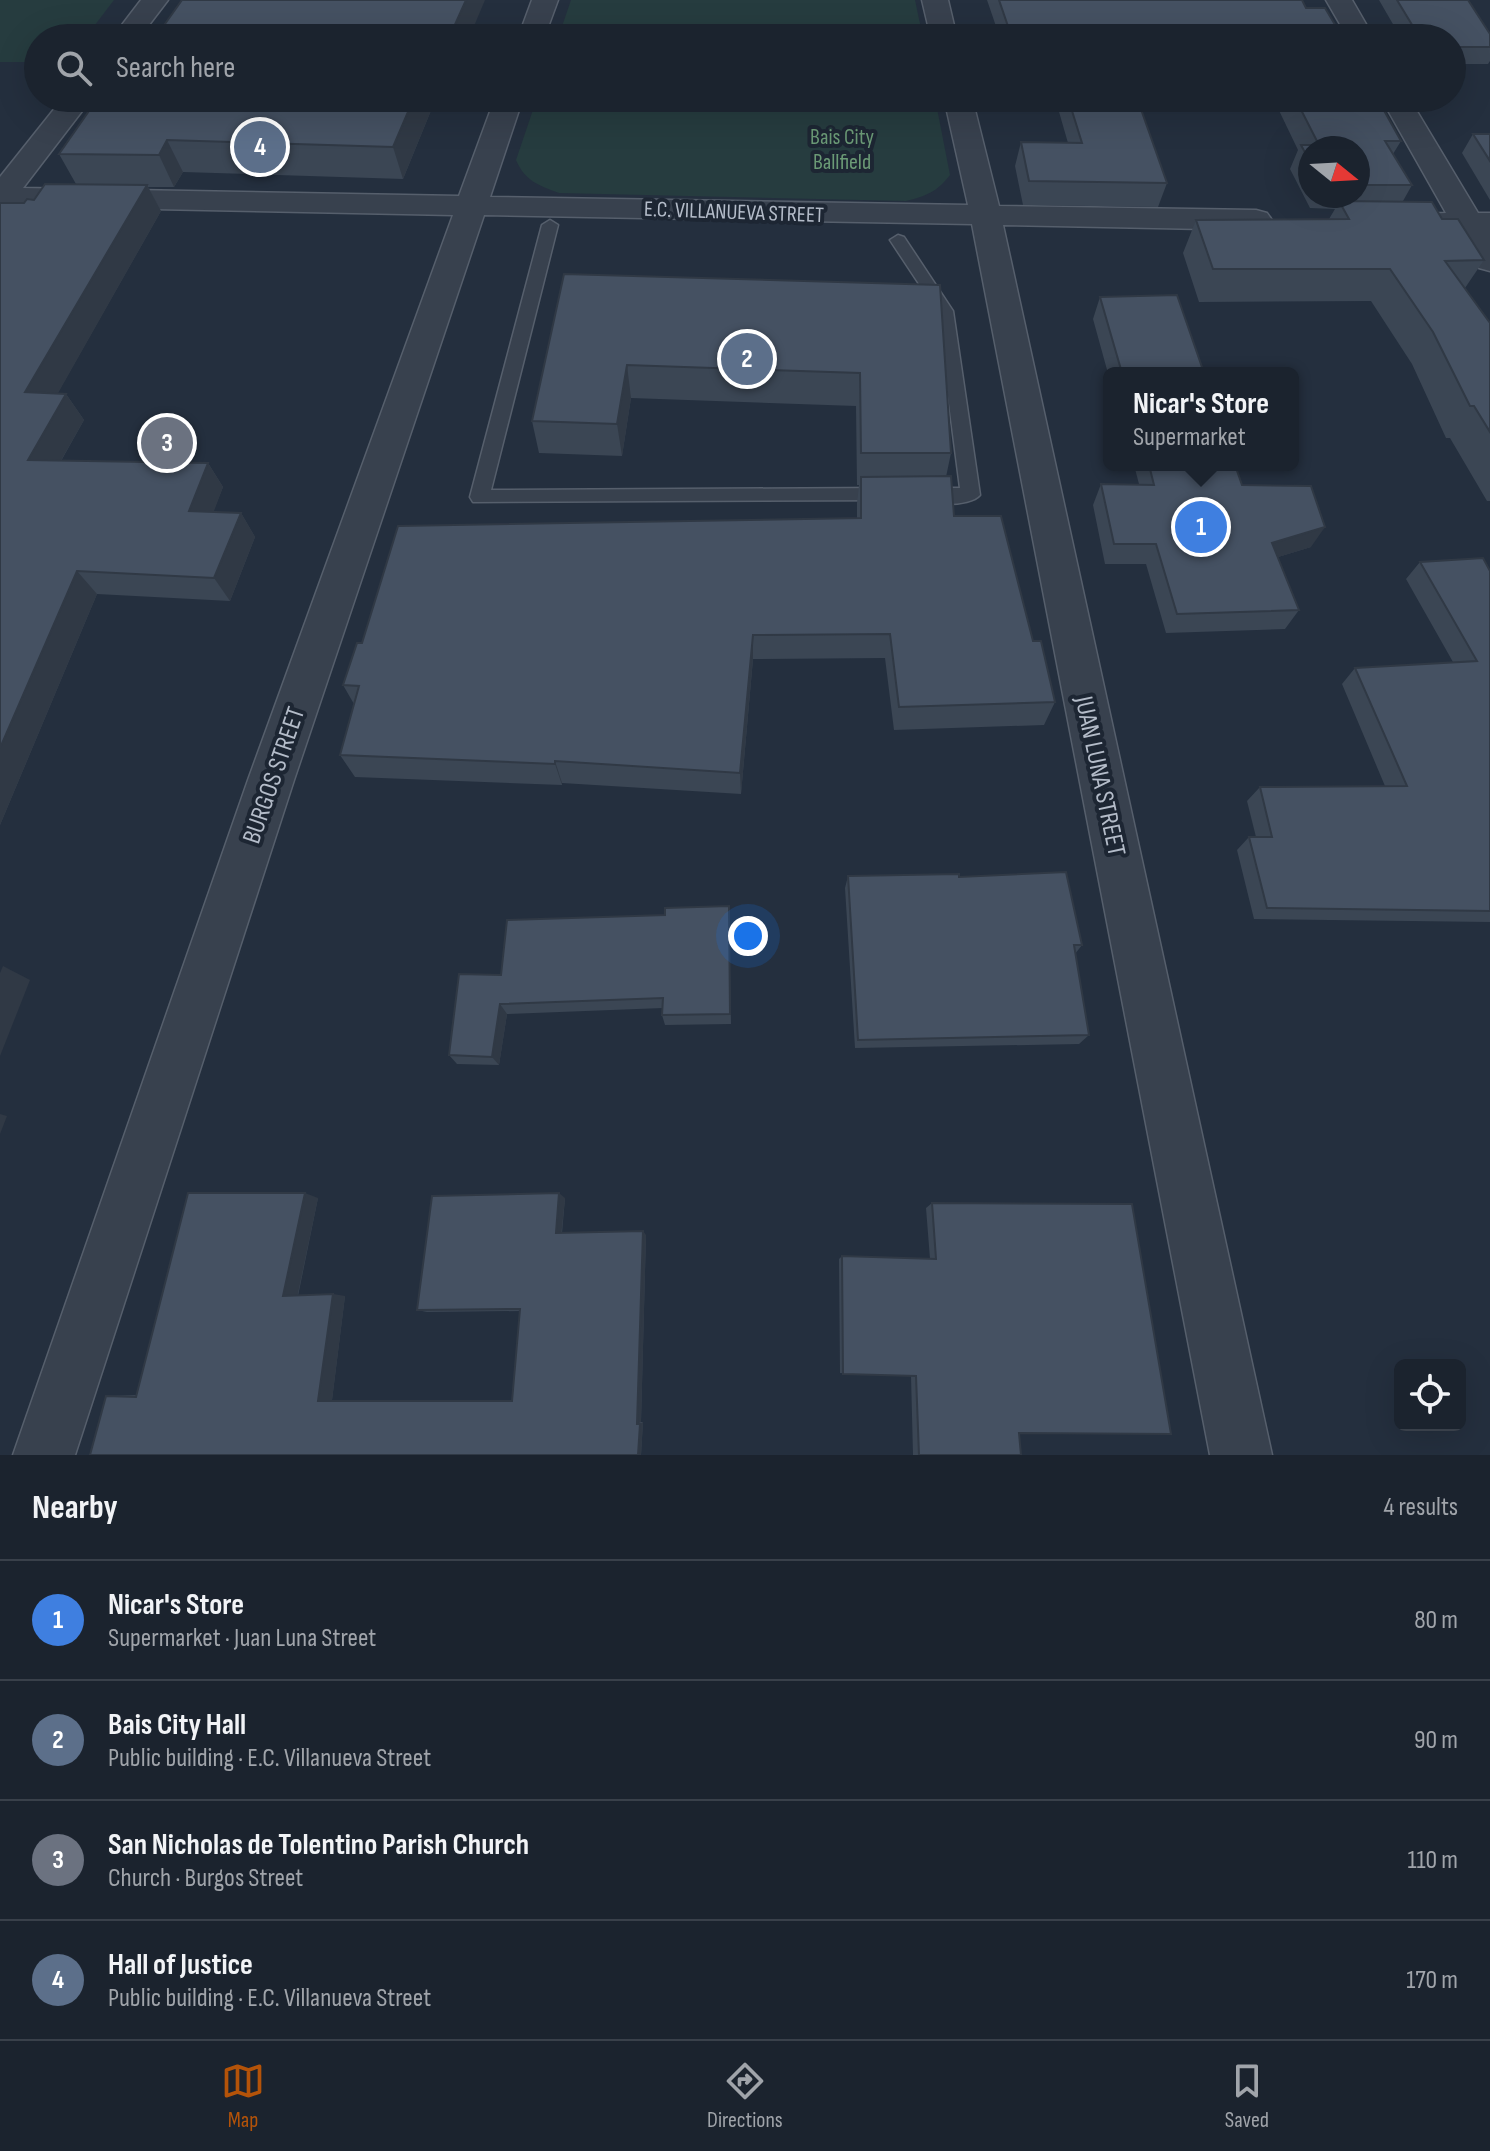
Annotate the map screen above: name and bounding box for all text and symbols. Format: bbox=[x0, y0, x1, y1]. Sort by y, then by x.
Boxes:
search box bbox=[24, 24, 1466, 112]
icon: search bbox=[52, 46, 96, 90]
text: Search here bbox=[116, 50, 235, 86]
pin: 4 bbox=[234, 117, 286, 177]
park label: Bais City Ballfield bbox=[810, 124, 874, 176]
north arrow bbox=[1298, 136, 1370, 208]
street label: E.C. VILLANUEVA STREET bbox=[644, 196, 824, 229]
pin: 2 bbox=[721, 329, 773, 389]
popup bbox=[1103, 367, 1299, 471]
text: Nicar's Store bbox=[1133, 386, 1269, 422]
pin: 3 bbox=[141, 413, 193, 473]
text: Supermarket bbox=[1133, 422, 1246, 453]
pin: 1 bbox=[1175, 497, 1227, 557]
street label: JUAN LUNA STREET bbox=[1067, 693, 1132, 859]
street label: BURGOS STREET bbox=[237, 703, 312, 848]
your location bbox=[728, 916, 768, 956]
map controls bbox=[1394, 1359, 1466, 1431]
button: locate bbox=[1394, 1359, 1466, 1431]
text: Nearby bbox=[32, 1487, 118, 1528]
text: 4 results bbox=[1383, 1492, 1458, 1523]
text: Nicar's Store bbox=[108, 1587, 244, 1623]
text: 1 bbox=[53, 1605, 63, 1636]
text: 80 m bbox=[1414, 1605, 1458, 1636]
text: Supermarket · Juan Luna Street bbox=[108, 1623, 376, 1654]
text: Bais City Hall bbox=[108, 1707, 246, 1743]
text: 2 bbox=[52, 1725, 64, 1756]
text: 90 m bbox=[1414, 1725, 1458, 1756]
text: Public building · E.C. Villanueva Street bbox=[108, 1743, 431, 1774]
text: San Nicholas de Tolentino Parish Church bbox=[108, 1827, 529, 1863]
text: 3 bbox=[52, 1845, 64, 1876]
text: 110 m bbox=[1407, 1845, 1458, 1876]
text: Church · Burgos Street bbox=[108, 1863, 303, 1894]
text: Hall of Justice bbox=[108, 1947, 253, 1983]
text: 4 bbox=[52, 1965, 64, 1996]
text: 170 m bbox=[1406, 1965, 1458, 1996]
text: Public building · E.C. Villanueva Street bbox=[108, 1983, 431, 2014]
tab: Map bbox=[221, 2059, 265, 2134]
tab: Directions bbox=[707, 2059, 783, 2134]
tab: Saved bbox=[1225, 2059, 1269, 2134]

